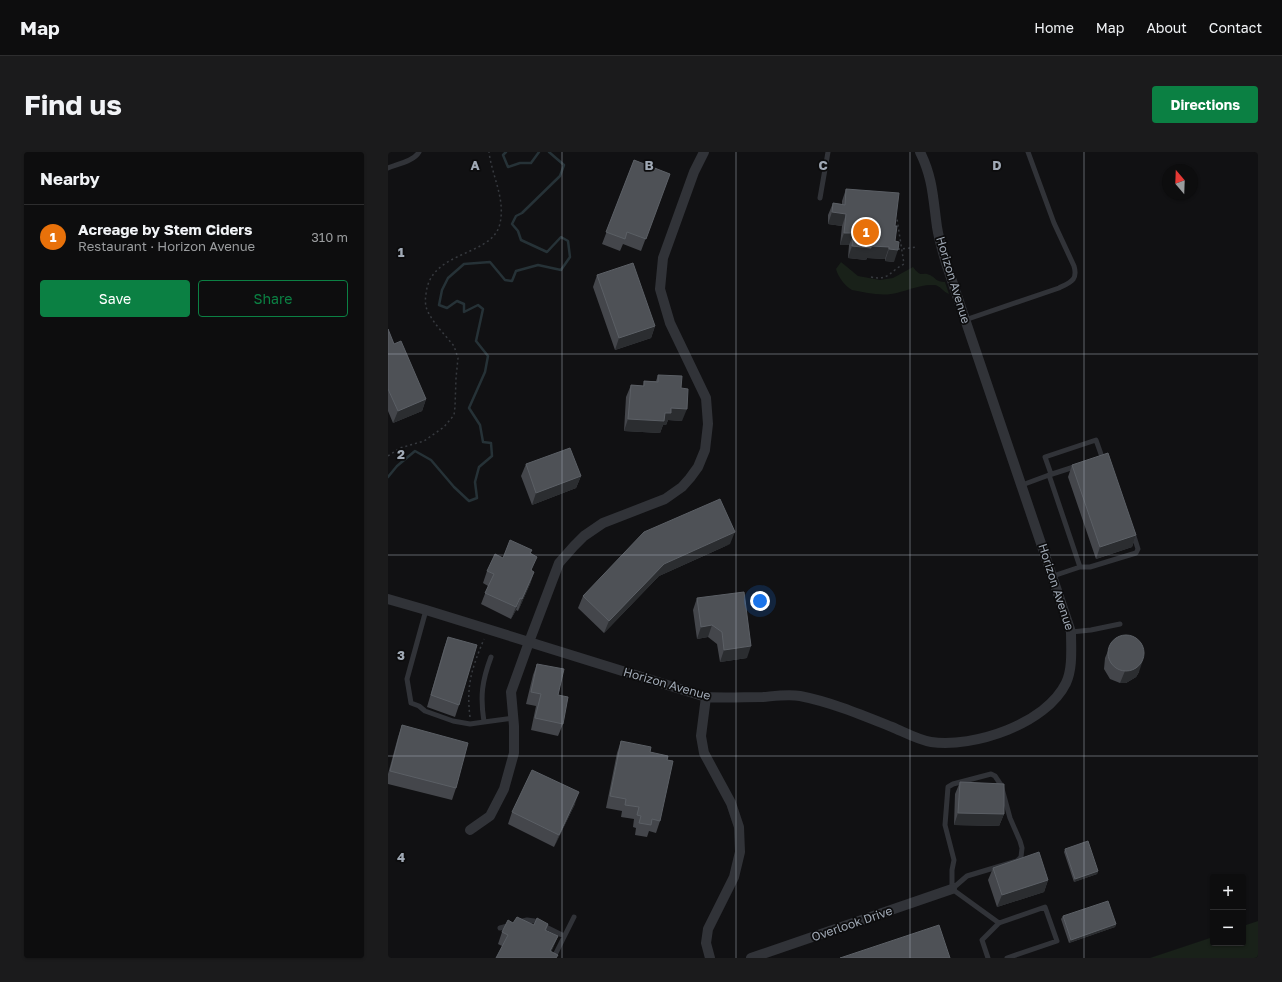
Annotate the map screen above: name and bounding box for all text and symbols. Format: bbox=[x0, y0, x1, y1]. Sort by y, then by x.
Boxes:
text: Map bbox=[20, 16, 60, 39]
text: Home bbox=[1034, 19, 1074, 36]
text: Map bbox=[1096, 19, 1124, 36]
text: About bbox=[1146, 19, 1187, 36]
text: Contact bbox=[1209, 19, 1262, 36]
button: Directions bbox=[1152, 86, 1258, 123]
text: Find us bbox=[24, 88, 122, 121]
text: A bbox=[470, 157, 480, 173]
text: B bbox=[644, 157, 654, 173]
text: C bbox=[818, 157, 828, 173]
text: D bbox=[992, 157, 1002, 173]
north arrow bbox=[1162, 164, 1198, 200]
text: Nearby bbox=[40, 168, 100, 189]
pin: 1 bbox=[853, 217, 879, 247]
text: Acreage by Stem Ciders bbox=[78, 220, 253, 238]
text: 1 bbox=[50, 229, 56, 245]
text: 310 m bbox=[311, 229, 348, 245]
street label: Horizon Avenue bbox=[933, 234, 974, 325]
text: Restaurant · Horizon Avenue bbox=[78, 238, 255, 254]
text: 1 bbox=[398, 244, 405, 260]
button: Save bbox=[40, 280, 190, 317]
button: Share bbox=[198, 280, 348, 317]
text: 2 bbox=[397, 446, 405, 462]
street label: Horizon Avenue bbox=[1035, 542, 1078, 632]
your location bbox=[750, 591, 770, 611]
text: 3 bbox=[397, 647, 405, 663]
street label: Horizon Avenue bbox=[622, 664, 713, 703]
text: 4 bbox=[397, 849, 405, 865]
map controls bbox=[1210, 874, 1246, 946]
button: + bbox=[1210, 874, 1246, 910]
street label: Overlook Drive bbox=[809, 903, 894, 944]
button: − bbox=[1210, 910, 1246, 946]

